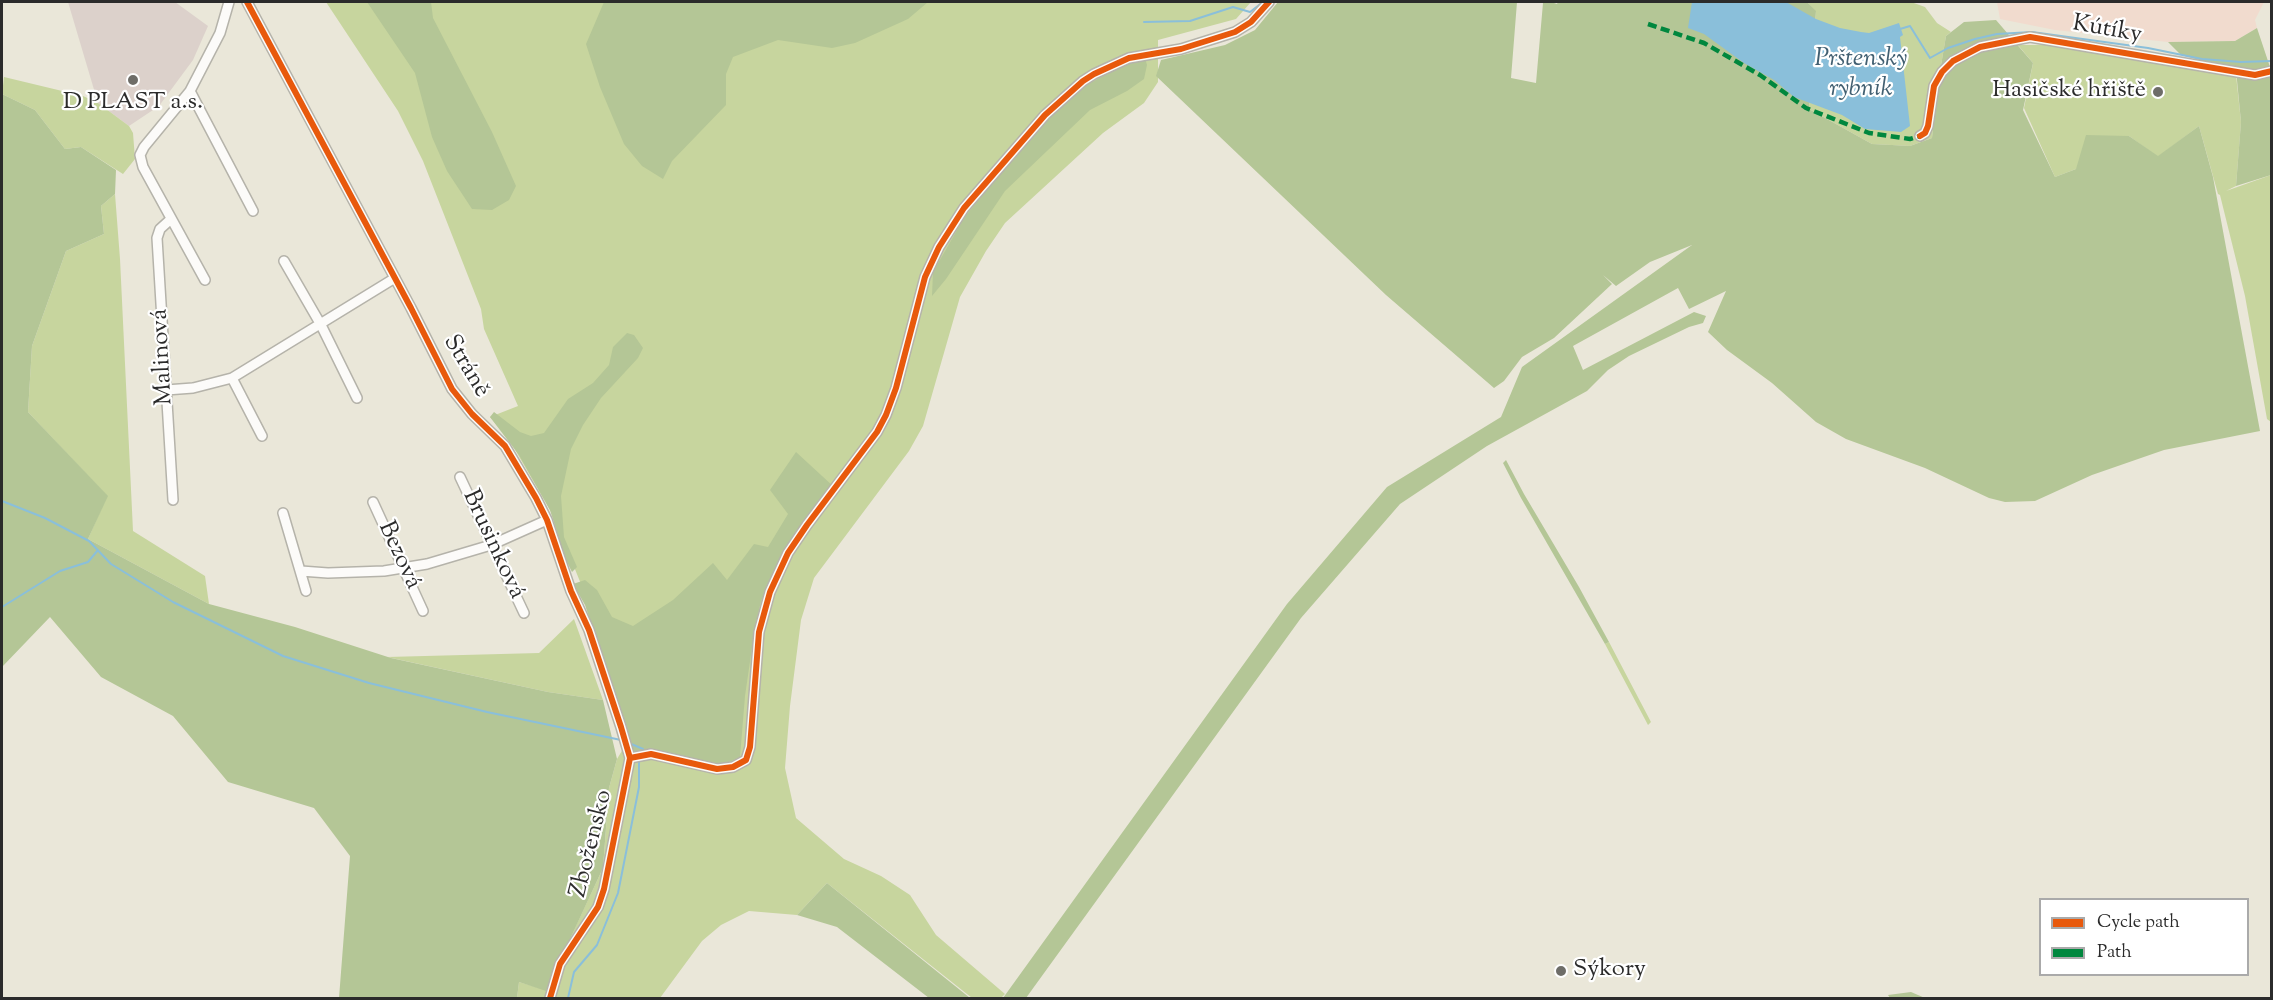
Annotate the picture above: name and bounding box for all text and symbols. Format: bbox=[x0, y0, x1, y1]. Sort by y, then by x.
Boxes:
street label: Kútíky bbox=[2070, 11, 2144, 51]
water label: Prštenský rybník bbox=[1815, 45, 1907, 106]
marker: D PLAST a.s. bbox=[126, 73, 140, 87]
place label: Hasičské hřiště bbox=[1992, 78, 2146, 106]
marker: Hasičské hřiště bbox=[2151, 85, 2165, 99]
place label: D PLAST a.s. bbox=[63, 90, 203, 118]
street label: Malinová bbox=[147, 308, 181, 406]
street label: Stráně bbox=[435, 331, 495, 403]
street label: Brusinková bbox=[454, 486, 530, 604]
street label: Bezová bbox=[370, 518, 426, 594]
street label: Zbožensko bbox=[566, 787, 620, 901]
legend bbox=[2039, 898, 2249, 976]
text: Cycle path bbox=[2097, 910, 2180, 936]
text: Path bbox=[2097, 940, 2132, 966]
place label: Sýkory bbox=[1573, 957, 1646, 985]
marker: Sýkory bbox=[1554, 964, 1568, 978]

